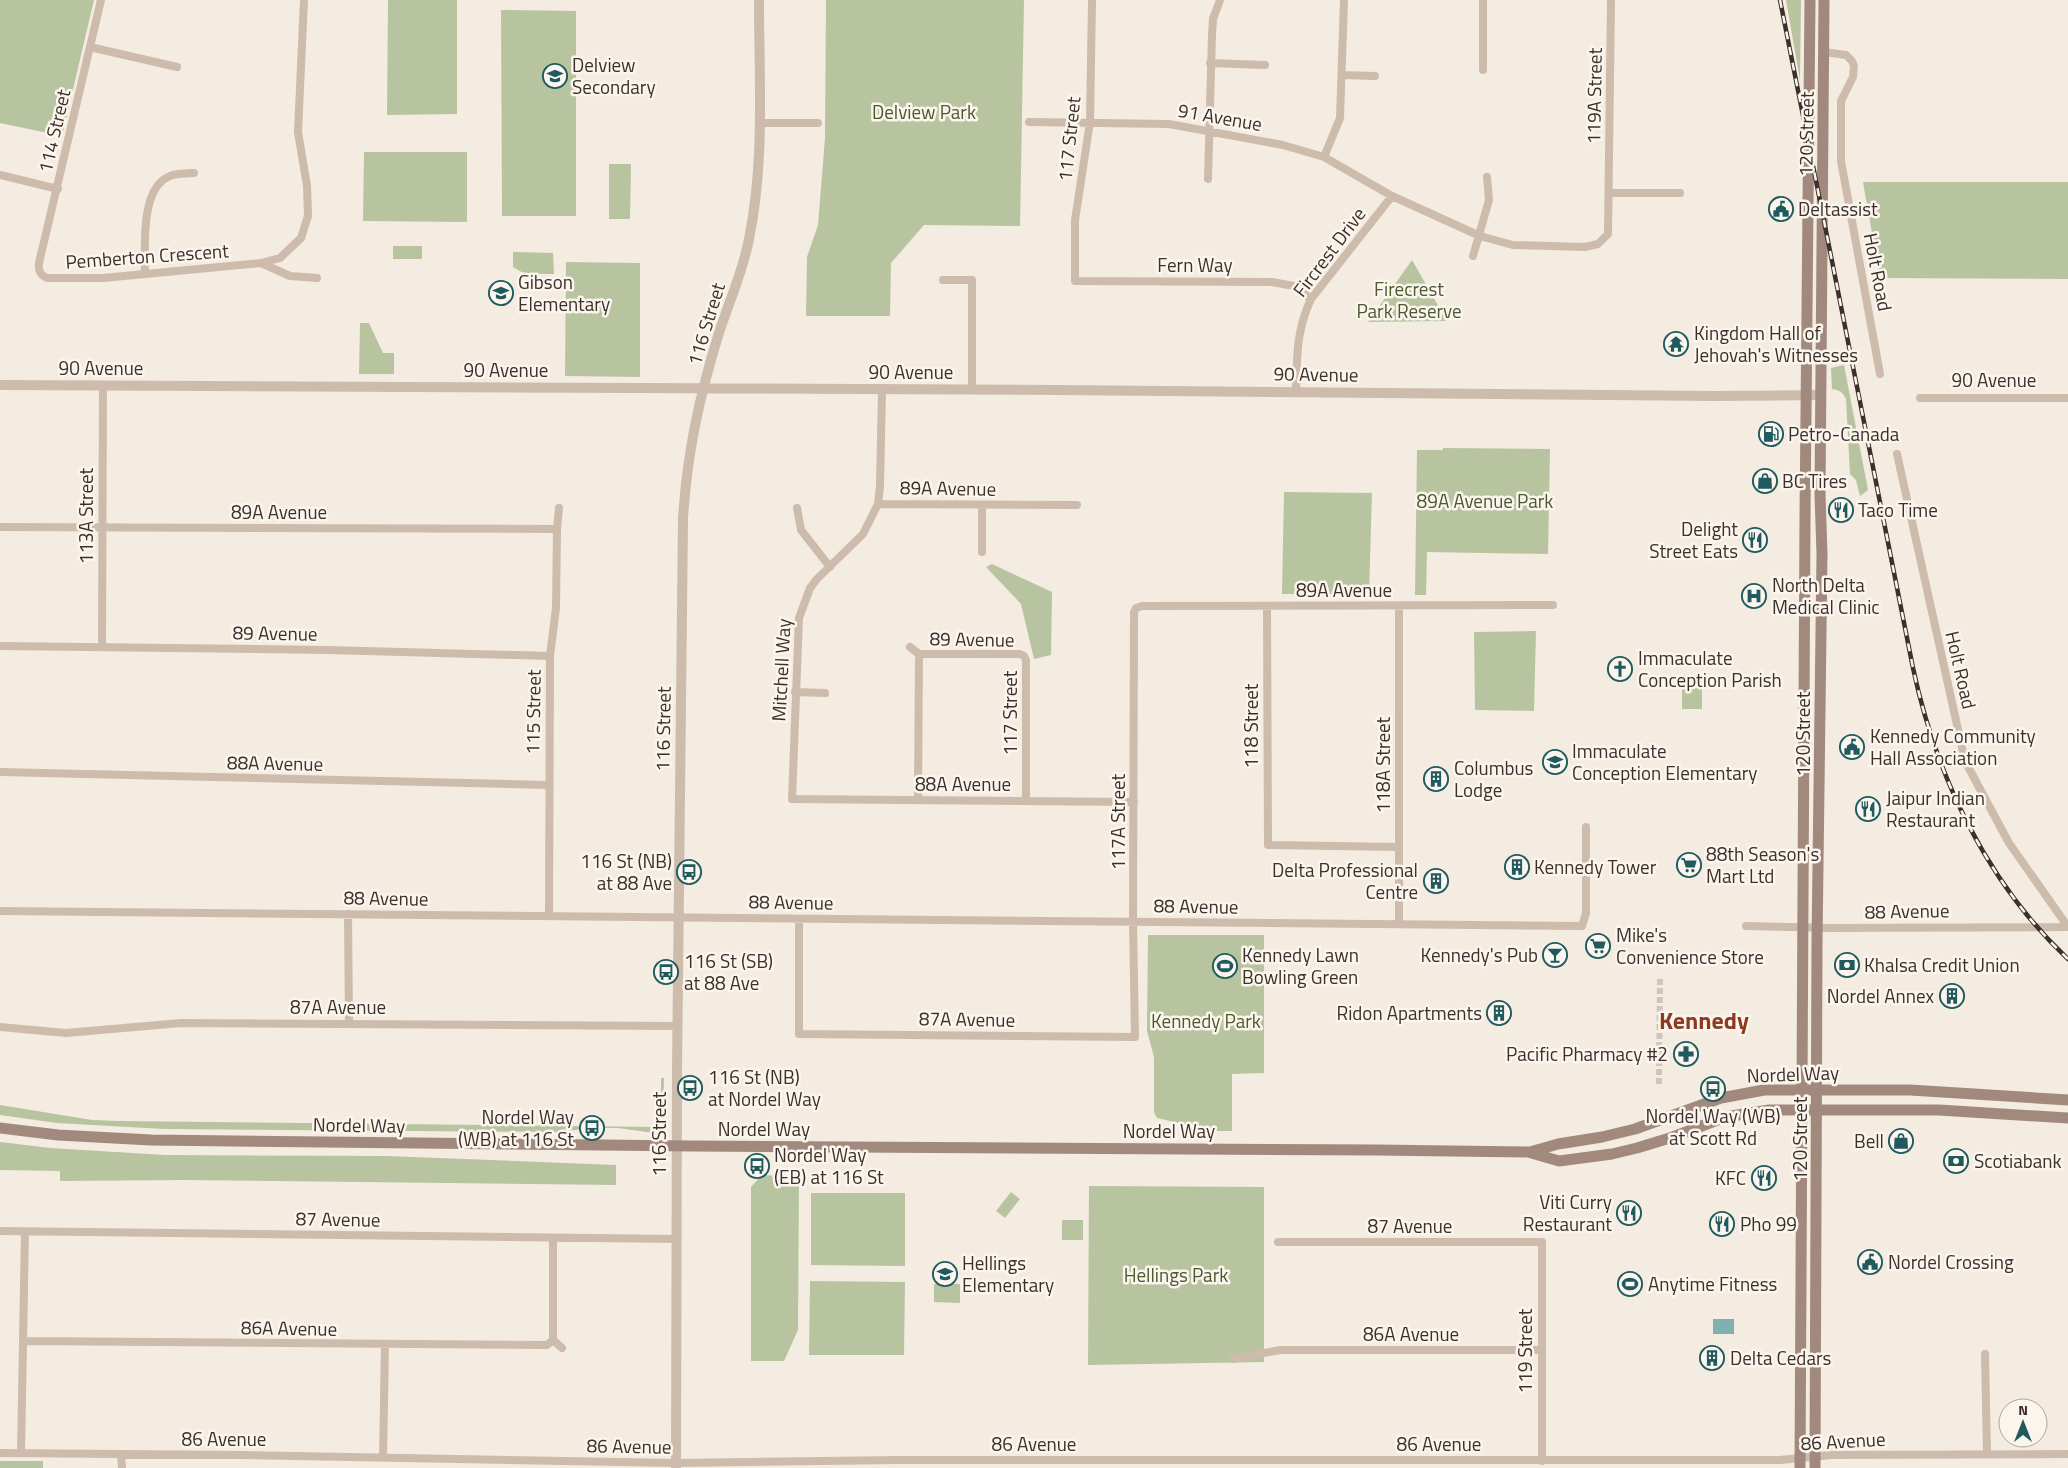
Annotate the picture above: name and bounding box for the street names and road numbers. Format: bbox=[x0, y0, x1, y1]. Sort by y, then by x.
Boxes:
street label: 119A Street bbox=[1578, 47, 1609, 144]
street label: 114 Street bbox=[30, 86, 77, 176]
street label: 120 Street bbox=[1790, 91, 1821, 177]
street label: 117 Street bbox=[1050, 95, 1087, 183]
street label: 91 Avenue bbox=[1176, 95, 1264, 138]
street label: Fircrest Drive bbox=[1285, 201, 1372, 303]
street label: Holt Road bbox=[1857, 230, 1900, 314]
street label: Pemberton Crescent bbox=[64, 235, 230, 276]
street label: Fern Way bbox=[1157, 250, 1233, 279]
street label: 116 Street bbox=[679, 279, 732, 369]
street label: 90 Avenue bbox=[59, 353, 143, 382]
street label: 90 Avenue bbox=[464, 355, 548, 384]
street label: 90 Avenue bbox=[869, 357, 953, 386]
street label: 90 Avenue bbox=[1273, 358, 1359, 389]
street label: 90 Avenue bbox=[1952, 365, 2036, 394]
street label: 113A Street bbox=[71, 467, 100, 564]
street label: 89A Avenue bbox=[900, 472, 996, 503]
street label: 89A Avenue bbox=[231, 497, 327, 526]
street label: 89A Avenue bbox=[1296, 575, 1392, 604]
street label: 89 Avenue bbox=[232, 617, 318, 648]
street label: Mitchell Way bbox=[763, 618, 798, 722]
street label: 89 Avenue bbox=[929, 623, 1015, 654]
street label: Holt Road bbox=[1938, 628, 1985, 712]
street label: 115 Street bbox=[517, 669, 548, 755]
street label: 117 Street bbox=[995, 670, 1024, 756]
street label: 118 Street bbox=[1236, 683, 1265, 769]
street label: 116 Street bbox=[647, 686, 678, 772]
street label: 120 Street bbox=[1788, 691, 1817, 777]
street label: 118A Street bbox=[1368, 716, 1397, 813]
street label: 88A Avenue bbox=[227, 747, 323, 778]
street label: 88A Avenue bbox=[915, 769, 1011, 798]
street label: 117A Street bbox=[1103, 773, 1132, 870]
street label: 88 Avenue bbox=[343, 882, 429, 913]
street label: 88 Avenue bbox=[748, 886, 834, 917]
street label: 88 Avenue bbox=[1153, 890, 1239, 921]
street label: 88 Avenue bbox=[1864, 895, 1950, 926]
street label: 87A Avenue bbox=[290, 992, 386, 1021]
street label: 87A Avenue bbox=[919, 1003, 1015, 1034]
street label: Nordel Way bbox=[1746, 1057, 1840, 1090]
street label: 116 Street bbox=[644, 1091, 673, 1177]
street label: 120 Street bbox=[1785, 1096, 1814, 1182]
street label: Nordel Way bbox=[313, 1109, 405, 1140]
street label: Nordel Way bbox=[718, 1114, 810, 1143]
street label: Nordel Way bbox=[1123, 1116, 1215, 1145]
street label: 87 Avenue bbox=[295, 1203, 381, 1234]
street label: 87 Avenue bbox=[1368, 1211, 1452, 1240]
street label: 119 Street bbox=[1510, 1308, 1539, 1394]
street label: 86A Avenue bbox=[241, 1312, 337, 1343]
street label: 86A Avenue bbox=[1363, 1319, 1459, 1348]
street label: 86 Avenue bbox=[182, 1424, 266, 1453]
street label: 86 Avenue bbox=[1800, 1424, 1886, 1457]
street label: 86 Avenue bbox=[992, 1429, 1076, 1458]
street label: 86 Avenue bbox=[1397, 1429, 1481, 1458]
street label: 86 Avenue bbox=[586, 1430, 672, 1461]

